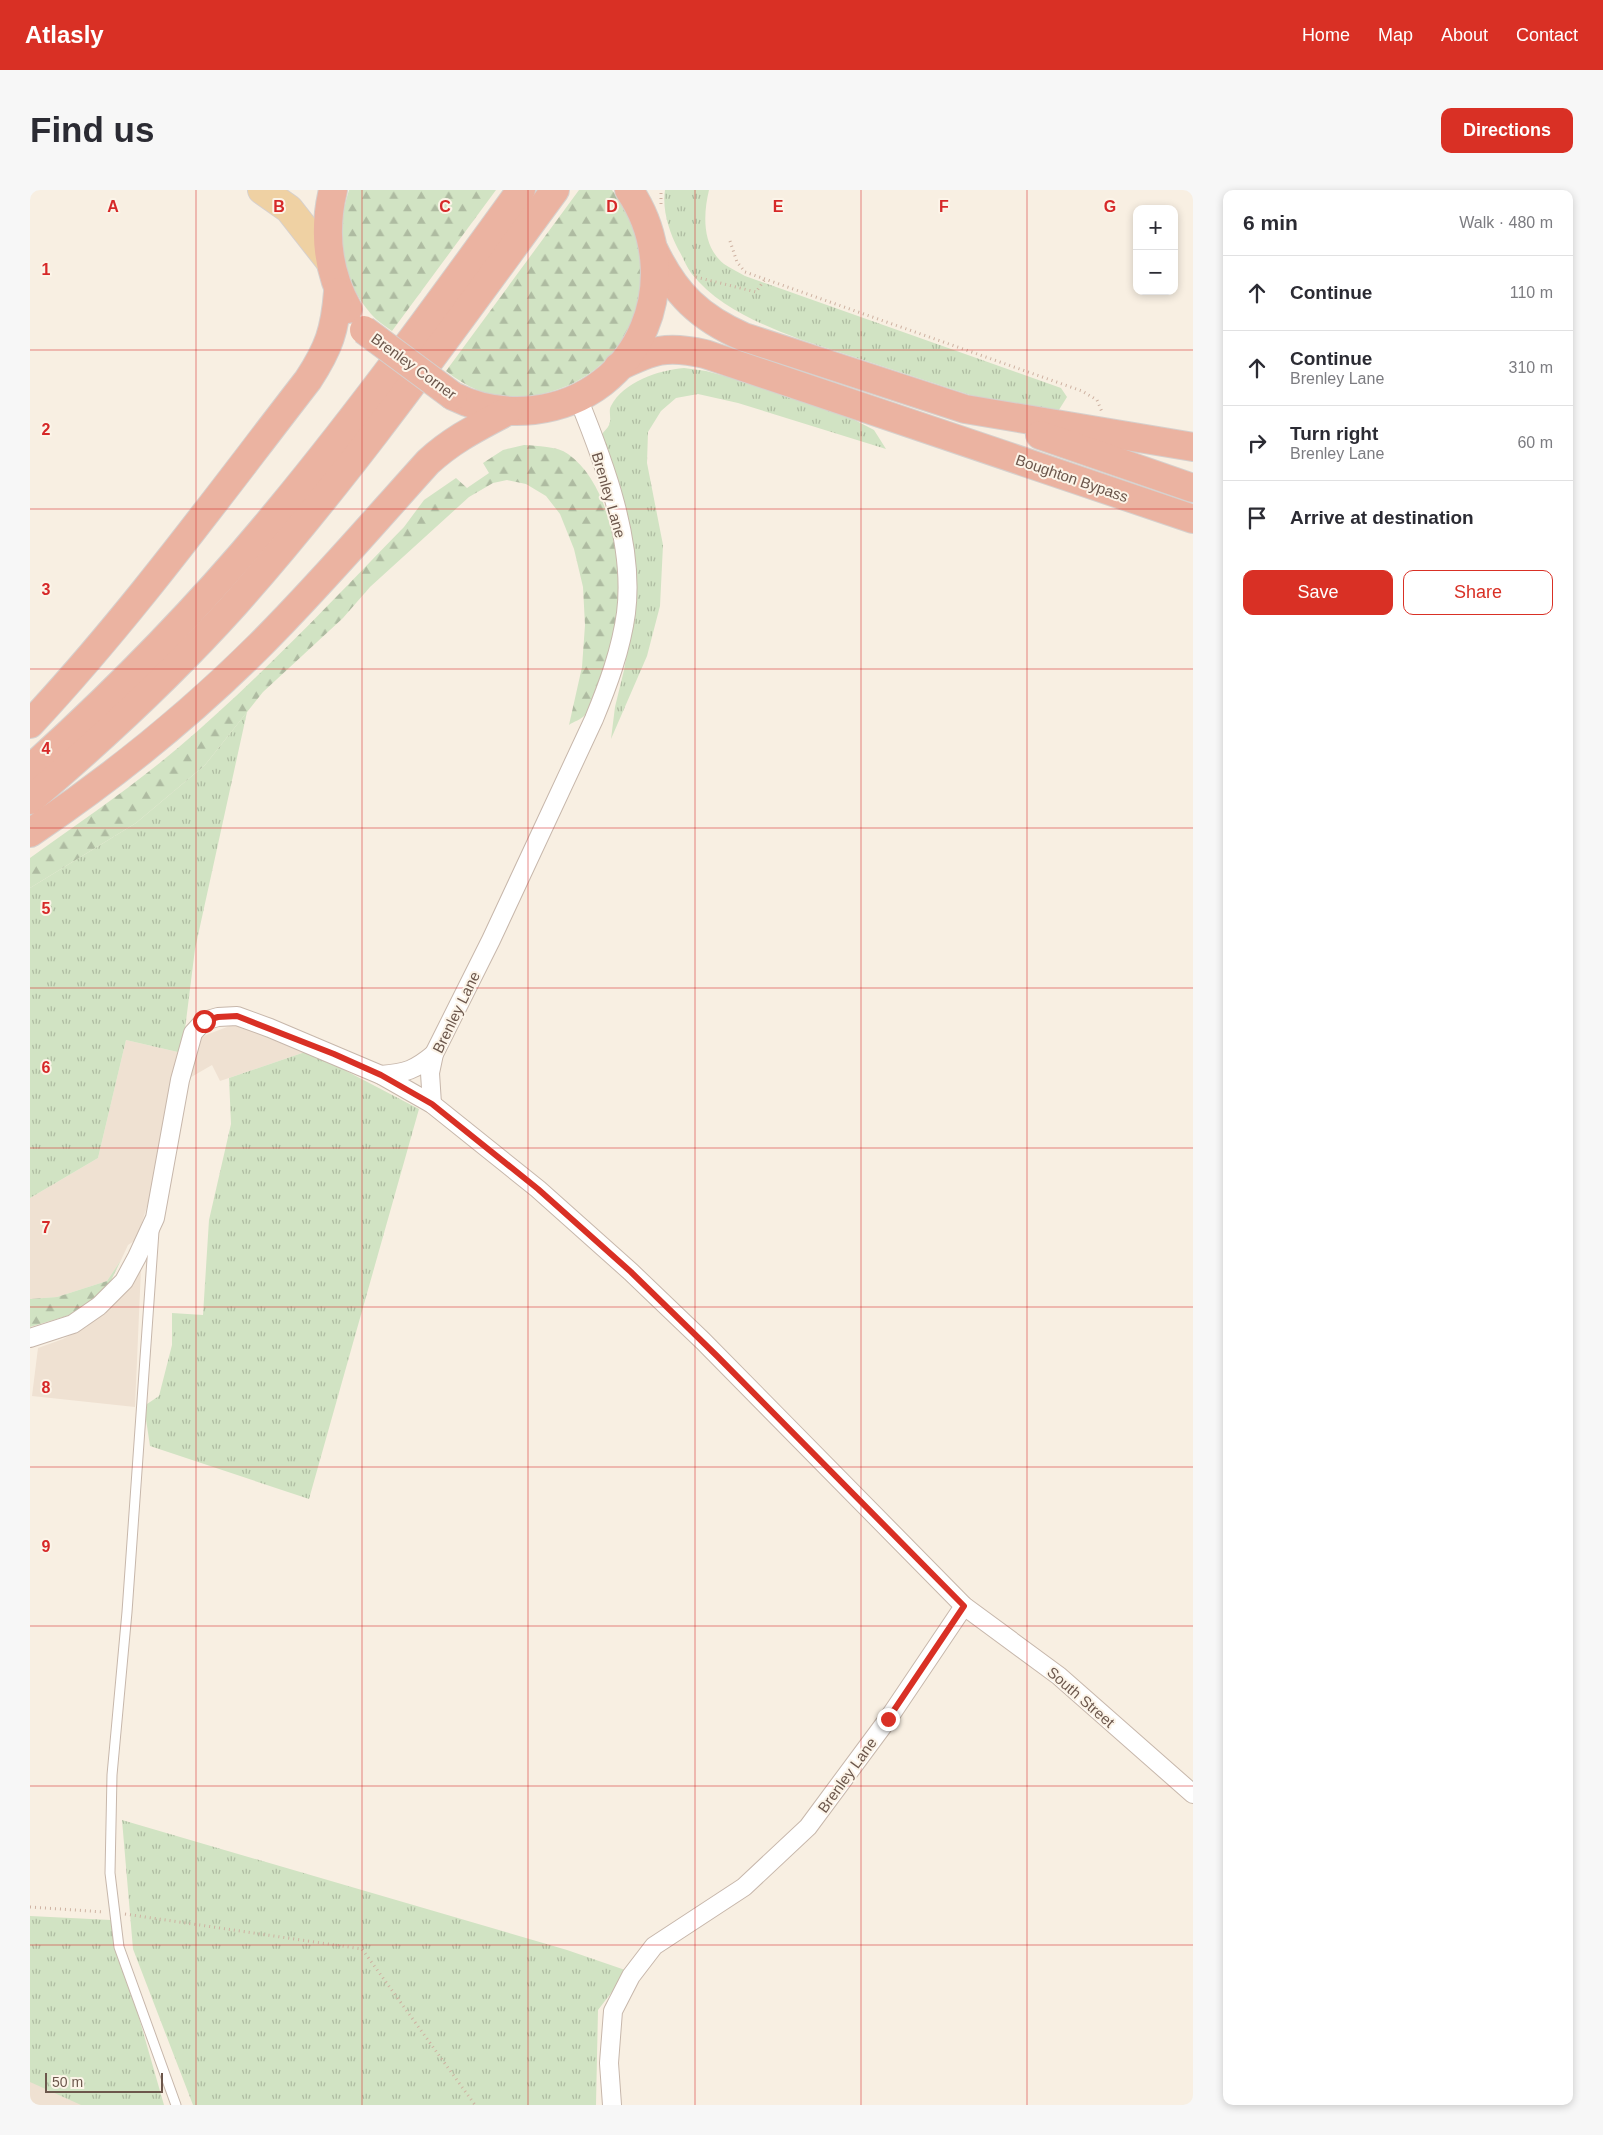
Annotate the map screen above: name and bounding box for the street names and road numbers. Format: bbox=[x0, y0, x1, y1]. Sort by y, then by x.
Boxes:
street label: Brenley Corner bbox=[368, 329, 460, 403]
street label: Brenley Lane bbox=[589, 450, 629, 540]
street label: Boughton Bypass bbox=[1014, 451, 1130, 505]
street label: Brenley Lane bbox=[429, 969, 483, 1055]
street label: South Street bbox=[1044, 1663, 1119, 1731]
street label: Brenley Lane bbox=[814, 1734, 880, 1816]

